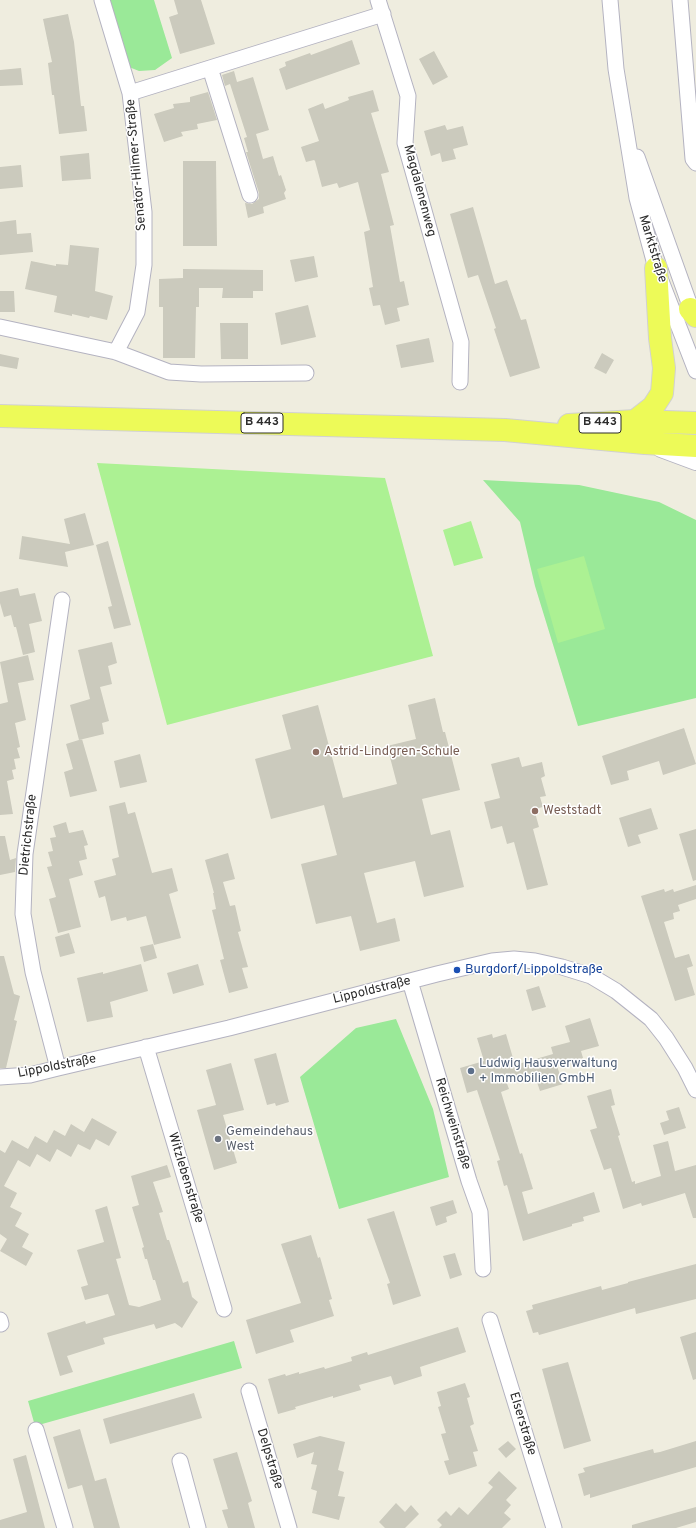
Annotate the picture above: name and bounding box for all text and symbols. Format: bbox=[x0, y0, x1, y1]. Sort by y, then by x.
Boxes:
street label: Senator-Hilmer-Straße bbox=[123, 98, 151, 232]
street label: Magdalenenweg bbox=[399, 143, 439, 239]
street label: Marktstraße bbox=[634, 213, 670, 285]
road number: B 443 bbox=[241, 413, 283, 433]
road number: B 443 bbox=[579, 413, 621, 433]
place label: Astrid-Lindgren-Schule bbox=[324, 744, 460, 760]
marker: Astrid-Lindgren-Schule bbox=[311, 747, 321, 757]
street label: Dietrichstraße bbox=[17, 794, 41, 876]
place label: Weststadt bbox=[543, 803, 601, 819]
marker: Weststadt bbox=[530, 806, 540, 816]
place label: Burgdorf/Lippoldstraße bbox=[465, 962, 603, 978]
marker: Burgdorf/Lippoldstraße bbox=[452, 965, 462, 975]
street label: Lippoldstraße bbox=[332, 974, 412, 1008]
street label: Lippoldstraße bbox=[16, 1052, 98, 1082]
place label: Ludwig Hausverwaltung + Immobilien GmbH bbox=[479, 1056, 618, 1087]
marker: Ludwig Hausverwaltung + Immobilien GmbH bbox=[466, 1066, 476, 1076]
street label: Reichweinstraße bbox=[431, 1076, 473, 1172]
place label: Gemeindehaus West bbox=[226, 1124, 313, 1155]
street label: Witzlebenstraße bbox=[164, 1131, 206, 1225]
marker: Gemeindehaus West bbox=[213, 1134, 223, 1144]
street label: Elserstraße bbox=[505, 1390, 539, 1458]
street label: Delpstraße bbox=[252, 1427, 286, 1491]

